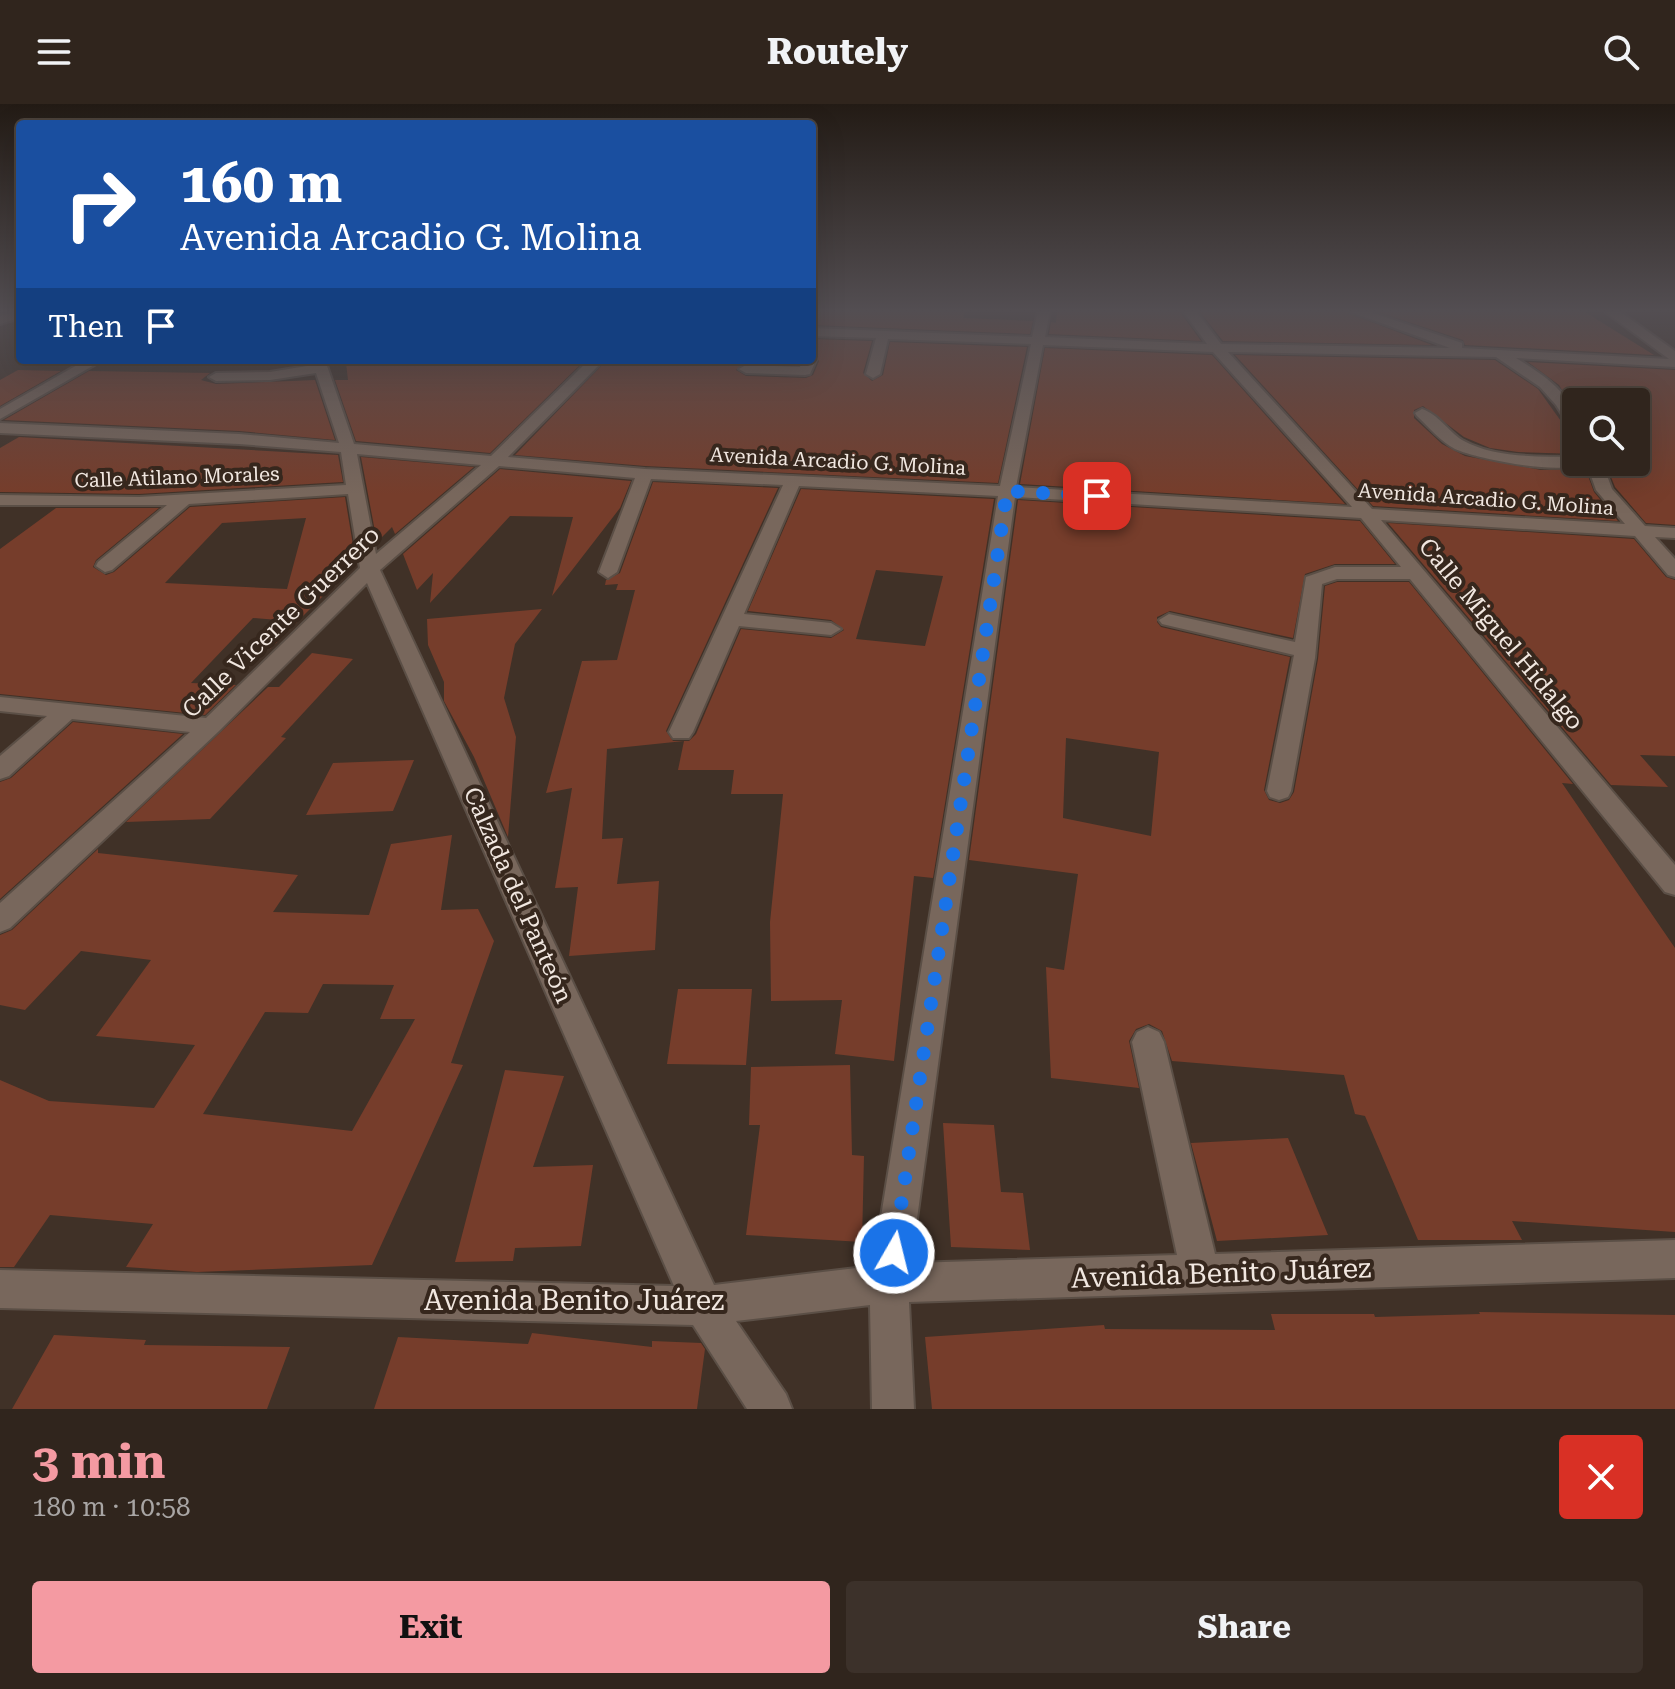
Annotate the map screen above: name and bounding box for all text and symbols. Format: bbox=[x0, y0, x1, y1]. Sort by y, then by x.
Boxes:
icon: menu bbox=[32, 30, 76, 74]
icon: search bbox=[1599, 30, 1643, 74]
text: Routely bbox=[767, 31, 908, 73]
text: 160 m bbox=[180, 150, 342, 216]
icon: right bbox=[48, 152, 152, 256]
text: Avenida Arcadio G. Molina bbox=[180, 217, 642, 259]
icon: arrive bbox=[139, 304, 183, 348]
text: Then bbox=[48, 309, 123, 344]
map controls bbox=[1562, 388, 1650, 476]
button: search bbox=[1562, 388, 1650, 476]
street label: Avenida Arcadio G. Molina bbox=[709, 442, 967, 480]
street label: Calle Atilano Morales bbox=[74, 461, 280, 493]
pin bbox=[1063, 462, 1131, 530]
icon: arrive bbox=[1075, 474, 1119, 518]
street label: Avenida Arcadio G. Molina bbox=[1357, 478, 1615, 520]
street label: Calle Vicente Guerrero bbox=[177, 521, 385, 723]
street label: Calle Miguel Hidalgo bbox=[1413, 533, 1589, 735]
street label: Calzada del Panteón bbox=[458, 783, 578, 1007]
position arrow bbox=[852, 1211, 936, 1295]
street label: Avenida Benito Juárez bbox=[1070, 1251, 1372, 1295]
street label: Avenida Benito Juárez bbox=[424, 1284, 724, 1317]
text: 3 min bbox=[32, 1434, 165, 1490]
button: close bbox=[1559, 1435, 1643, 1519]
text: 180 m · 10:58 bbox=[32, 1492, 191, 1522]
button: Exit bbox=[32, 1581, 830, 1673]
button: Share bbox=[846, 1581, 1643, 1673]

